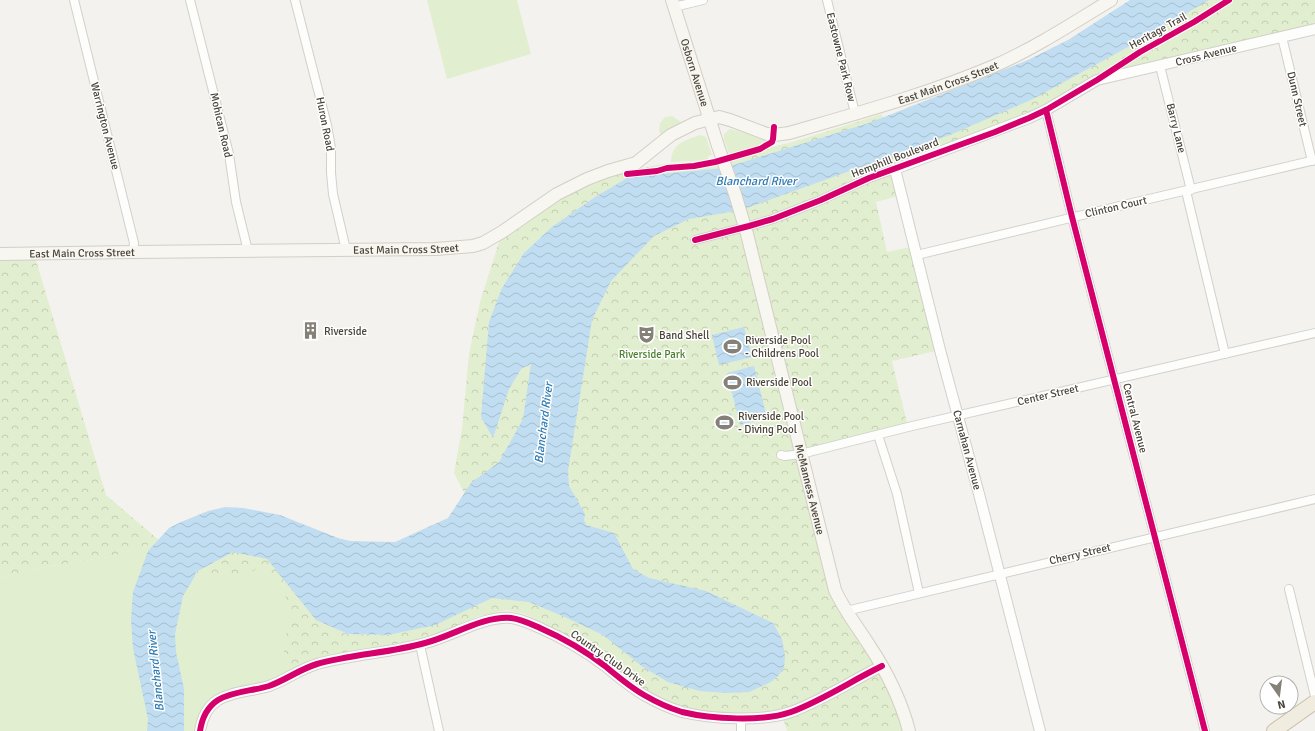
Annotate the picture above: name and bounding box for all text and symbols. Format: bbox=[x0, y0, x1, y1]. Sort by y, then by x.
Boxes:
street label: Heritage Trail bbox=[1127, 10, 1189, 52]
street label: Eastowne Park Row bbox=[824, 11, 858, 103]
street label: Osborn Avenue bbox=[678, 37, 712, 108]
street label: Cross Avenue bbox=[1174, 41, 1238, 69]
street label: East Main Cross Street bbox=[896, 58, 1000, 107]
street label: Dunn Street bbox=[1284, 70, 1310, 128]
street label: Warrington Avenue bbox=[88, 81, 122, 171]
street label: Mohican Road bbox=[207, 91, 235, 159]
street label: Huron Road bbox=[313, 96, 337, 152]
street label: Barry Lane bbox=[1164, 102, 1188, 154]
street label: Hemphill Boulevard bbox=[849, 135, 941, 181]
water label: Blanchard River bbox=[715, 174, 798, 189]
street label: Clinton Court bbox=[1084, 194, 1148, 220]
street label: East Main Cross Street bbox=[353, 241, 459, 256]
street label: East Main Cross Street bbox=[29, 245, 135, 260]
building icon: Riverside bbox=[301, 321, 321, 341]
place label: Riverside bbox=[324, 325, 367, 338]
theatre icon: Band Shell bbox=[636, 325, 656, 345]
place label: Band Shell bbox=[659, 329, 709, 342]
place label: Riverside Pool - Childrens Pool bbox=[745, 334, 819, 360]
sports icon: Riverside Pool - Childrens Pool bbox=[722, 336, 742, 356]
park label: Riverside Park bbox=[619, 348, 686, 361]
sports icon: Riverside Pool bbox=[723, 372, 743, 392]
place label: Riverside Pool bbox=[746, 376, 812, 389]
water label: Blanchard River bbox=[532, 380, 557, 464]
street label: Center Street bbox=[1016, 382, 1080, 408]
street label: Central Avenue bbox=[1120, 382, 1150, 454]
street label: Carnahan Avenue bbox=[950, 409, 984, 491]
place label: Riverside Pool - Diving Pool bbox=[738, 410, 804, 436]
sports icon: Riverside Pool - Diving Pool bbox=[715, 412, 735, 432]
street label: McManness Avenue bbox=[793, 443, 828, 536]
street label: Cherry Street bbox=[1048, 541, 1112, 567]
street label: Country Club Drive bbox=[568, 627, 648, 689]
water label: Blanchard River bbox=[144, 628, 168, 712]
north arrow bbox=[1259, 675, 1299, 715]
text: N bbox=[1276, 697, 1287, 711]

